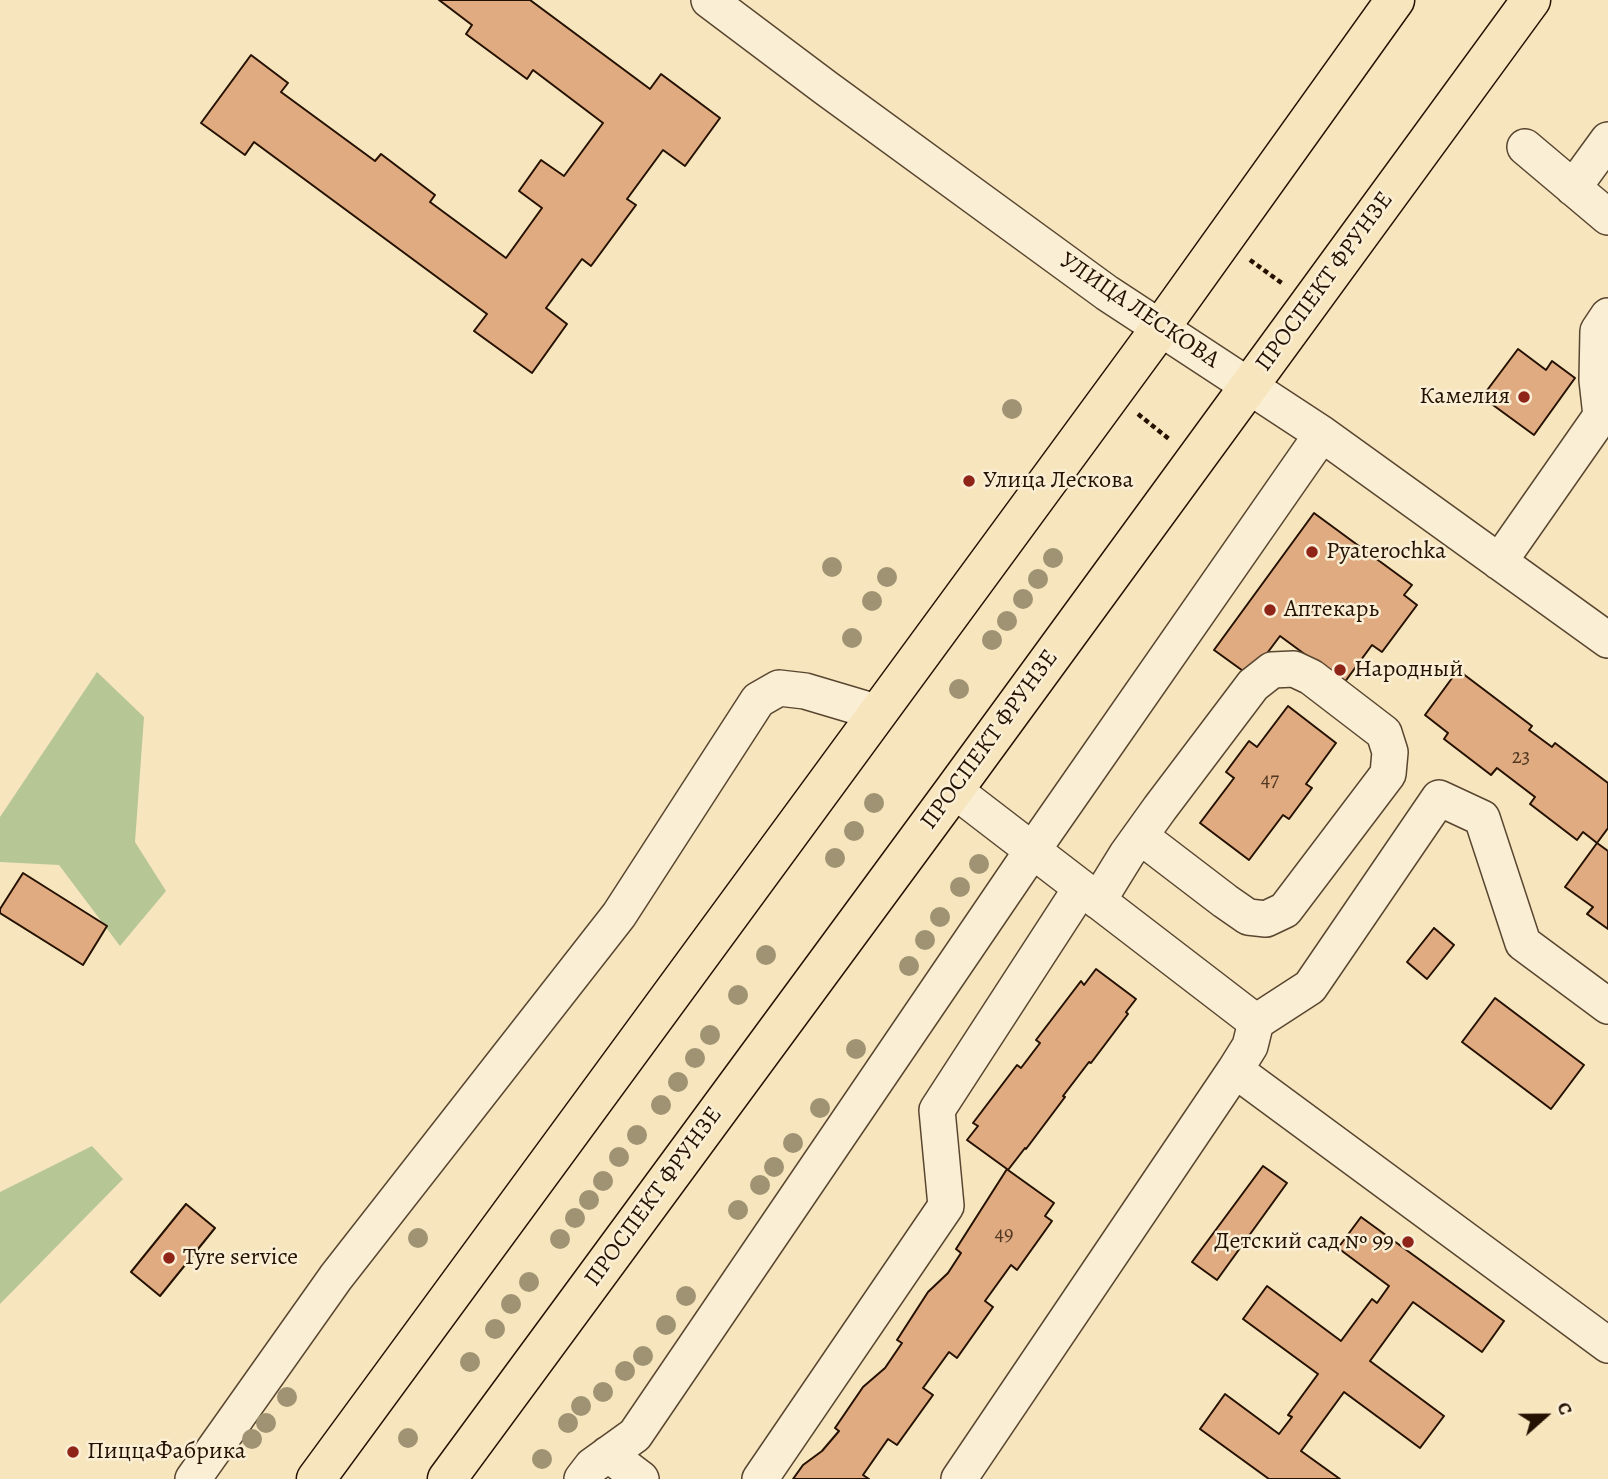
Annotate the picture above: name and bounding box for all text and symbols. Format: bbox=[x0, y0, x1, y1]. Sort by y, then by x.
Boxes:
street label: ПРОСПЕКТ ФРУНЗЕ bbox=[1250, 186, 1400, 378]
street label: УЛИЦА ЛЕСКОВА bbox=[1054, 247, 1224, 375]
place label: Камелия bbox=[1419, 383, 1510, 411]
marker: Камелия bbox=[1516, 389, 1532, 405]
place label: Улица Лескова bbox=[983, 467, 1134, 495]
marker: Улица Лескова bbox=[961, 473, 977, 489]
place label: Pyaterochka bbox=[1326, 538, 1446, 566]
marker: Pyaterochka bbox=[1304, 544, 1320, 560]
place label: Аптекарь bbox=[1284, 596, 1379, 624]
marker: Аптекарь bbox=[1262, 602, 1278, 618]
street label: ПРОСПЕКТ ФРУНЗЕ bbox=[915, 644, 1065, 836]
place label: Народный bbox=[1354, 656, 1463, 684]
marker: Народный bbox=[1332, 662, 1348, 678]
house number: 23 bbox=[1512, 745, 1530, 771]
house number: 47 bbox=[1261, 768, 1279, 794]
street label: ПРОСПЕКТ ФРУНЗЕ bbox=[579, 1101, 729, 1293]
house number: 49 bbox=[994, 1222, 1014, 1248]
place label: Детский сад № 99 bbox=[1214, 1228, 1394, 1256]
marker: Детский сад № 99 bbox=[1400, 1234, 1416, 1250]
place label: Tyre service bbox=[183, 1244, 298, 1272]
marker: Tyre service bbox=[161, 1250, 177, 1266]
north arrow bbox=[1510, 1381, 1580, 1451]
text: С bbox=[1550, 1398, 1579, 1419]
place label: ПиццаФабрика bbox=[87, 1438, 246, 1466]
marker: ПиццаФабрика bbox=[65, 1444, 81, 1460]

